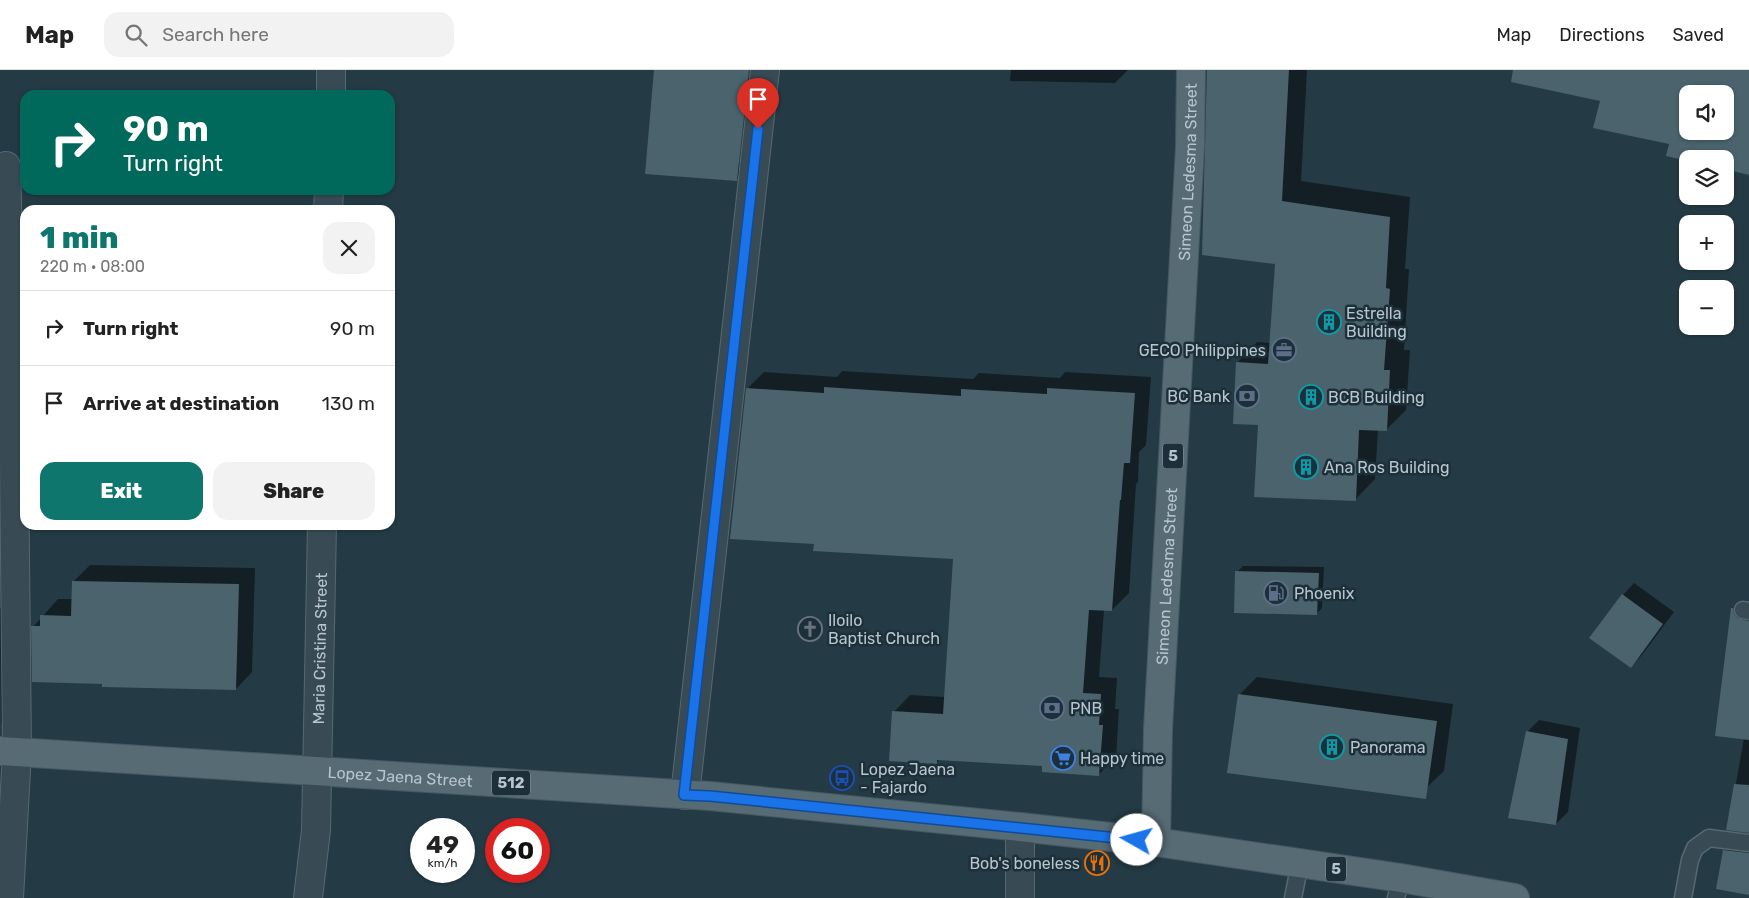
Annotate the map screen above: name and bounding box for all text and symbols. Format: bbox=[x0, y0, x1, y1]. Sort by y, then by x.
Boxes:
search box bbox=[104, 12, 454, 57]
text: Map bbox=[25, 21, 74, 49]
icon: search bbox=[122, 21, 150, 49]
text: Search here bbox=[162, 23, 269, 46]
text: Map bbox=[1496, 24, 1531, 46]
text: Directions bbox=[1559, 24, 1645, 46]
text: Saved bbox=[1673, 24, 1724, 46]
pin bbox=[737, 78, 779, 129]
street label: Simeon Ledesma Street bbox=[1174, 83, 1200, 261]
icon: arrive bbox=[744, 85, 772, 113]
map controls bbox=[1679, 85, 1734, 335]
button: sound bbox=[1679, 85, 1734, 140]
text: 90 m bbox=[123, 108, 209, 150]
icon: right bbox=[40, 110, 105, 175]
text: Turn right bbox=[123, 150, 223, 177]
button: layers bbox=[1679, 150, 1734, 205]
button: + bbox=[1679, 215, 1734, 270]
text: 1 min bbox=[40, 220, 118, 256]
button: close bbox=[323, 222, 375, 274]
text: 220 m · 08:00 bbox=[40, 257, 145, 276]
button: − bbox=[1679, 280, 1734, 335]
place label: Estrella Building bbox=[1346, 304, 1407, 341]
building icon: Estrella Building bbox=[1316, 309, 1342, 335]
icon: right bbox=[40, 314, 68, 342]
text: Turn right bbox=[83, 317, 178, 340]
text: 90 m bbox=[330, 317, 375, 340]
office icon: GECO Philippines bbox=[1271, 337, 1297, 363]
place label: GECO Philippines bbox=[1139, 341, 1266, 360]
bank icon: BC Bank bbox=[1234, 383, 1260, 409]
building icon: BCB Building bbox=[1298, 384, 1324, 410]
place label: BC Bank bbox=[1167, 387, 1231, 406]
place label: BCB Building bbox=[1328, 388, 1425, 407]
icon: arrive bbox=[40, 389, 68, 417]
text: Arrive at destination bbox=[83, 392, 279, 415]
text: 130 m bbox=[322, 392, 375, 415]
road number: 5 bbox=[1163, 444, 1183, 468]
building icon: Ana Ros Building bbox=[1293, 454, 1319, 480]
place label: Ana Ros Building bbox=[1324, 458, 1450, 477]
button: Exit bbox=[40, 462, 203, 520]
button: Share bbox=[213, 462, 375, 520]
street label: Simeon Ledesma Street bbox=[1152, 487, 1181, 665]
street label: Maria Cristina Street bbox=[309, 572, 331, 725]
fuel station icon: Phoenix bbox=[1263, 580, 1289, 606]
place label: Phoenix bbox=[1294, 584, 1355, 603]
place label: Iloilo Baptist Church bbox=[828, 611, 940, 648]
church icon: Iloilo Baptist Church bbox=[797, 616, 823, 642]
bank icon: PNB bbox=[1039, 695, 1065, 721]
place label: PNB bbox=[1070, 699, 1102, 718]
building icon: Panorama bbox=[1319, 734, 1345, 760]
place label: Panorama bbox=[1350, 738, 1426, 757]
supermarket icon: Happy time bbox=[1050, 745, 1076, 771]
place label: Happy time bbox=[1080, 749, 1164, 768]
place label: Lopez Jaena - Fajardo bbox=[860, 760, 955, 797]
street label: Lopez Jaena Street bbox=[327, 762, 473, 790]
bus stop icon: Lopez Jaena - Fajardo bbox=[829, 765, 855, 791]
road number: 512 bbox=[492, 770, 530, 796]
position arrow bbox=[1110, 813, 1162, 865]
speed limit sign: 60 bbox=[485, 818, 550, 883]
text: 49 bbox=[426, 830, 459, 859]
restaurant icon: Bob's boneless bbox=[1084, 850, 1110, 876]
place label: Bob's boneless bbox=[969, 854, 1080, 873]
text: km/h bbox=[428, 856, 457, 870]
road number: 5 bbox=[1326, 856, 1346, 882]

